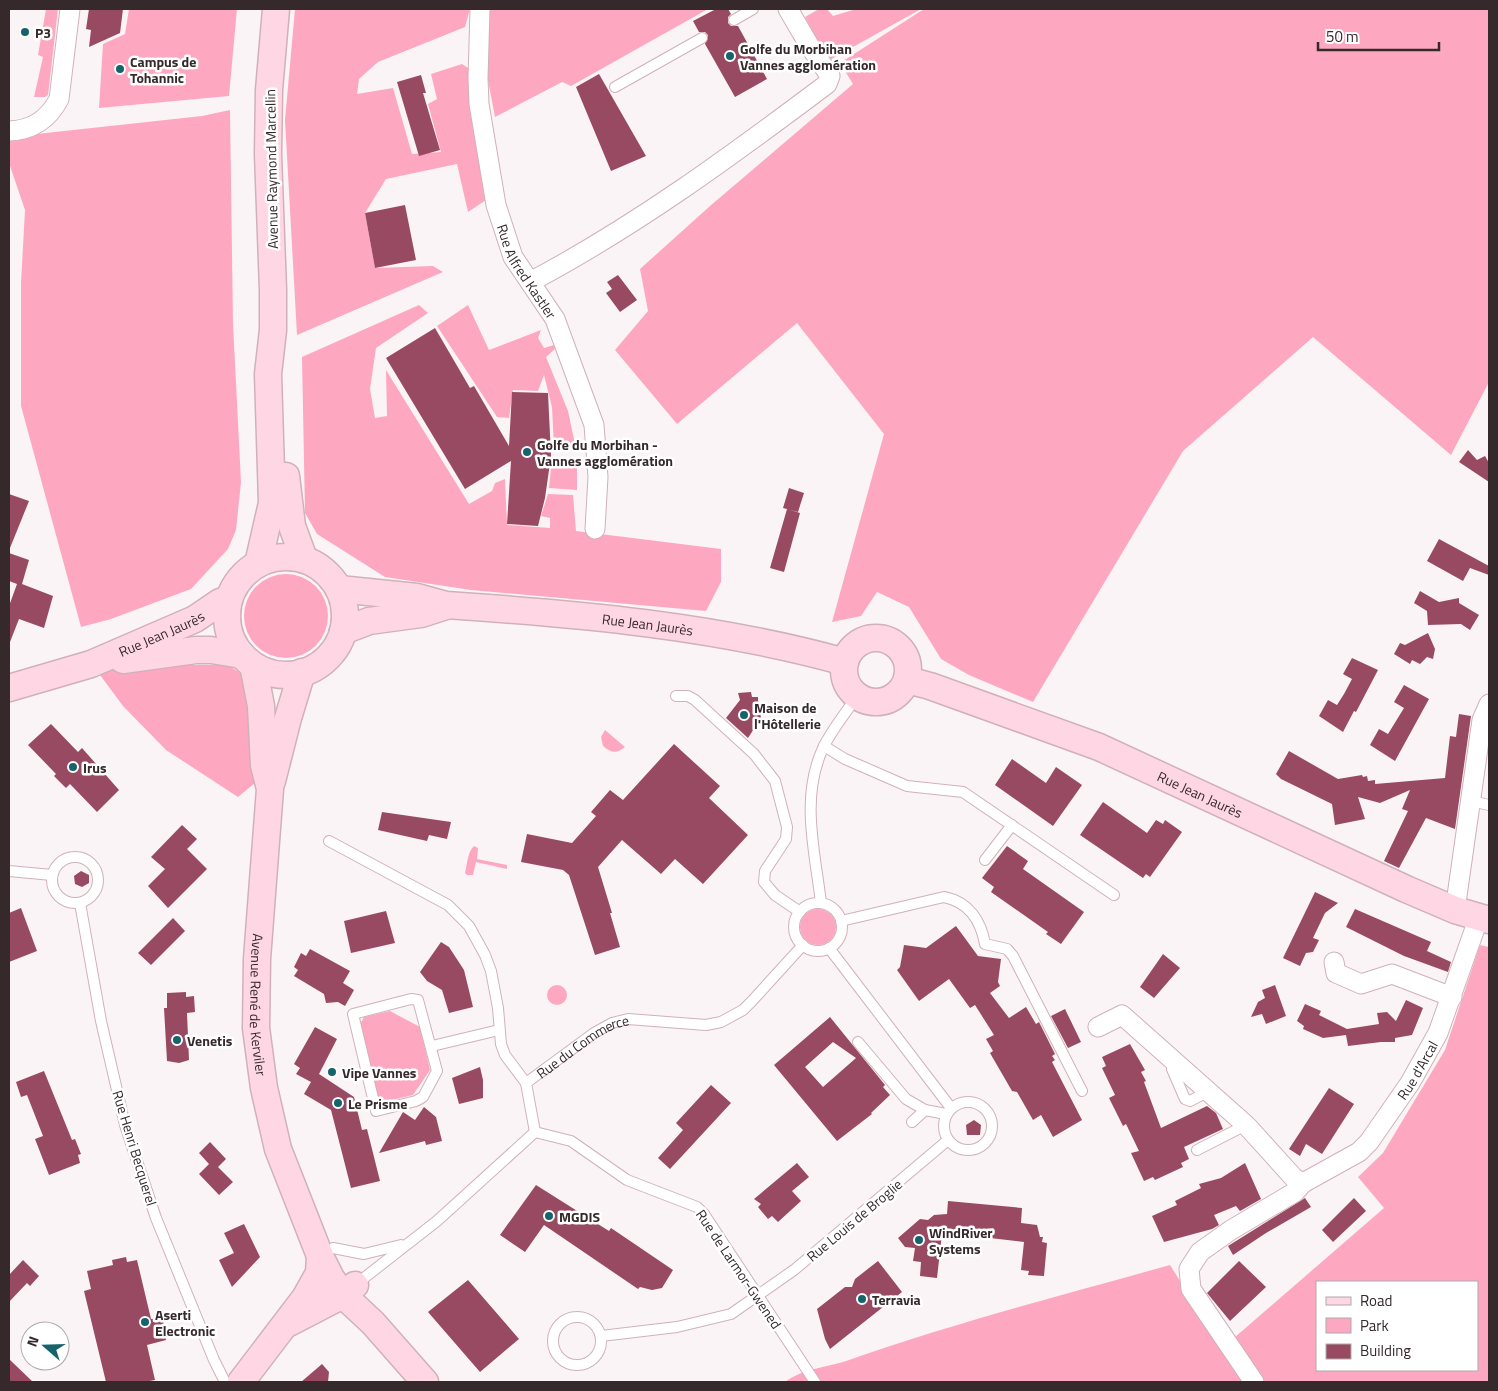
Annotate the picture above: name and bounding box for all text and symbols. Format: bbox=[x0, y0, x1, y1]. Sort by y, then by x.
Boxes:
scale bar bbox=[1318, 20, 1439, 52]
place label: P3 bbox=[35, 22, 51, 43]
text: 50 m bbox=[1326, 25, 1359, 48]
marker: P3 bbox=[19, 26, 31, 38]
place label: Golfe du Morbihan Vannes agglomération bbox=[740, 38, 876, 75]
marker: Golfe du Morbihan Vannes agglomération bbox=[724, 50, 736, 62]
place label: Campus de Tohannic bbox=[130, 51, 196, 88]
marker: Campus de Tohannic bbox=[114, 63, 126, 75]
street label: Avenue Raymond Marcellin bbox=[259, 89, 283, 249]
street label: Rue Alfred Kastler bbox=[492, 221, 562, 323]
place label: Golfe du Morbihan - Vannes agglomération bbox=[537, 434, 673, 471]
marker: Golfe du Morbihan - Vannes agglomération bbox=[521, 446, 533, 458]
street label: Rue Jean Jaurès bbox=[115, 605, 208, 661]
street label: Rue Jean Jaurès bbox=[601, 608, 695, 640]
place label: Maison de l'Hôtellerie bbox=[754, 697, 821, 734]
marker: Maison de l'Hôtellerie bbox=[738, 709, 750, 721]
place label: Irus bbox=[83, 757, 107, 778]
marker: Irus bbox=[67, 761, 79, 773]
street label: Rue Jean Jaurès bbox=[1154, 765, 1246, 823]
street label: Avenue René de Kerviler bbox=[245, 933, 273, 1077]
street label: Rue du Commerce bbox=[531, 1009, 631, 1083]
place label: Venetis bbox=[187, 1030, 233, 1051]
marker: Venetis bbox=[171, 1034, 183, 1046]
street label: Rue d'Arcal bbox=[1391, 1036, 1442, 1104]
place label: Vipe Vannes bbox=[342, 1062, 417, 1083]
marker: Vipe Vannes bbox=[326, 1066, 338, 1078]
street label: Rue Henri Becquerel bbox=[107, 1088, 163, 1208]
place label: Le Prisme bbox=[348, 1093, 407, 1114]
marker: Le Prisme bbox=[332, 1097, 344, 1109]
street label: Rue Louis de Broglie bbox=[802, 1174, 906, 1266]
street label: Rue de Larmor-Gwened bbox=[691, 1205, 787, 1333]
place label: MGDIS bbox=[559, 1206, 601, 1227]
marker: MGDIS bbox=[543, 1210, 555, 1222]
place label: WindRiver Systems bbox=[929, 1222, 993, 1259]
marker: WindRiver Systems bbox=[913, 1234, 925, 1246]
legend bbox=[1316, 1281, 1478, 1371]
place label: Terravia bbox=[872, 1289, 921, 1310]
text: Road bbox=[1360, 1289, 1392, 1312]
marker: Terravia bbox=[856, 1293, 868, 1305]
place label: Aserti Electronic bbox=[155, 1304, 215, 1341]
text: Park bbox=[1360, 1314, 1389, 1337]
marker: Aserti Electronic bbox=[139, 1316, 151, 1328]
north arrow bbox=[20, 1321, 70, 1371]
text: N bbox=[21, 1333, 44, 1350]
text: Building bbox=[1360, 1339, 1411, 1362]

